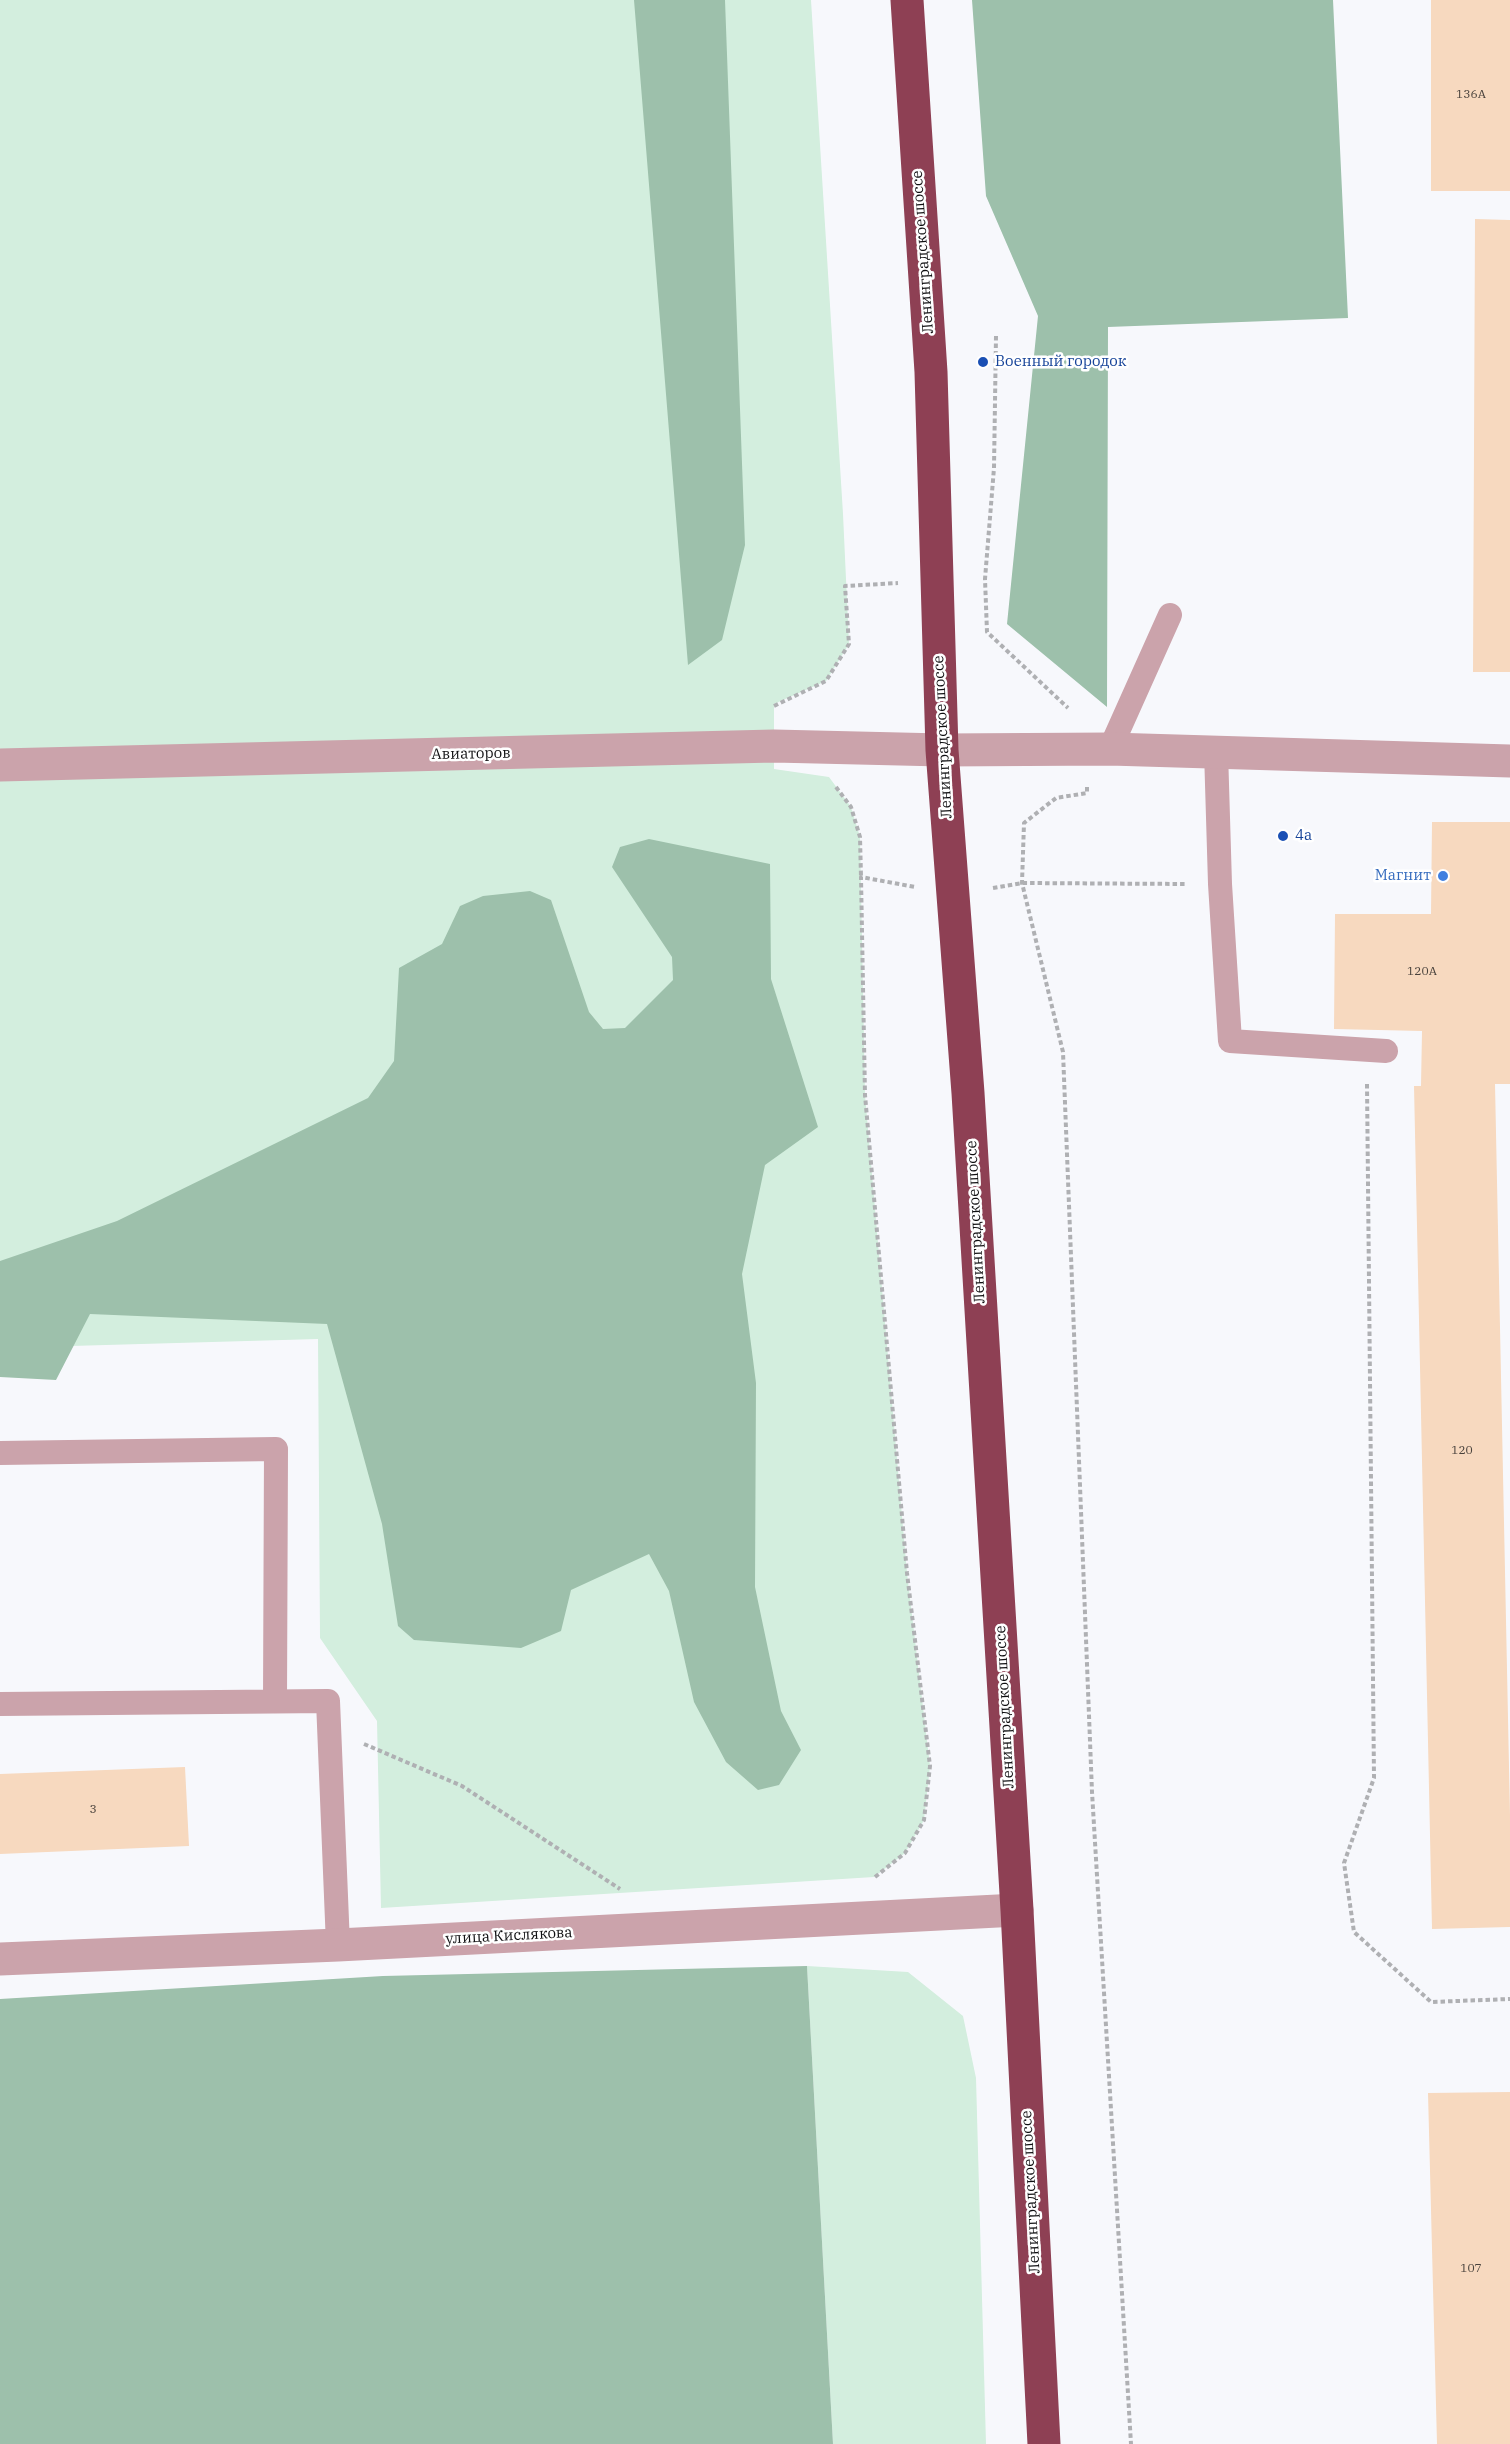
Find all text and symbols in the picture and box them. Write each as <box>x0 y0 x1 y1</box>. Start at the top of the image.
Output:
house number: 136А <box>1456 88 1486 102</box>
street label: Ленинградское шоссе <box>908 170 938 334</box>
place label: Военный городок <box>995 353 1126 371</box>
marker: Военный городок <box>976 355 990 369</box>
street label: Ленинградское шоссе <box>930 655 956 819</box>
street label: Авиаторов <box>431 744 511 764</box>
place label: 4а <box>1295 827 1312 845</box>
marker: 4а <box>1276 829 1290 843</box>
place label: Магнит <box>1375 867 1431 885</box>
marker: Магнит <box>1436 869 1450 883</box>
house number: 120А <box>1407 965 1437 979</box>
street label: Ленинградское шоссе <box>963 1140 989 1304</box>
house number: 120 <box>1451 1444 1473 1458</box>
street label: Ленинградское шоссе <box>992 1625 1018 1789</box>
house number: 3 <box>89 1803 97 1817</box>
street label: улица Кислякова <box>445 1924 573 1948</box>
street label: Ленинградское шоссе <box>1018 2110 1044 2274</box>
house number: 107 <box>1460 2262 1482 2276</box>

